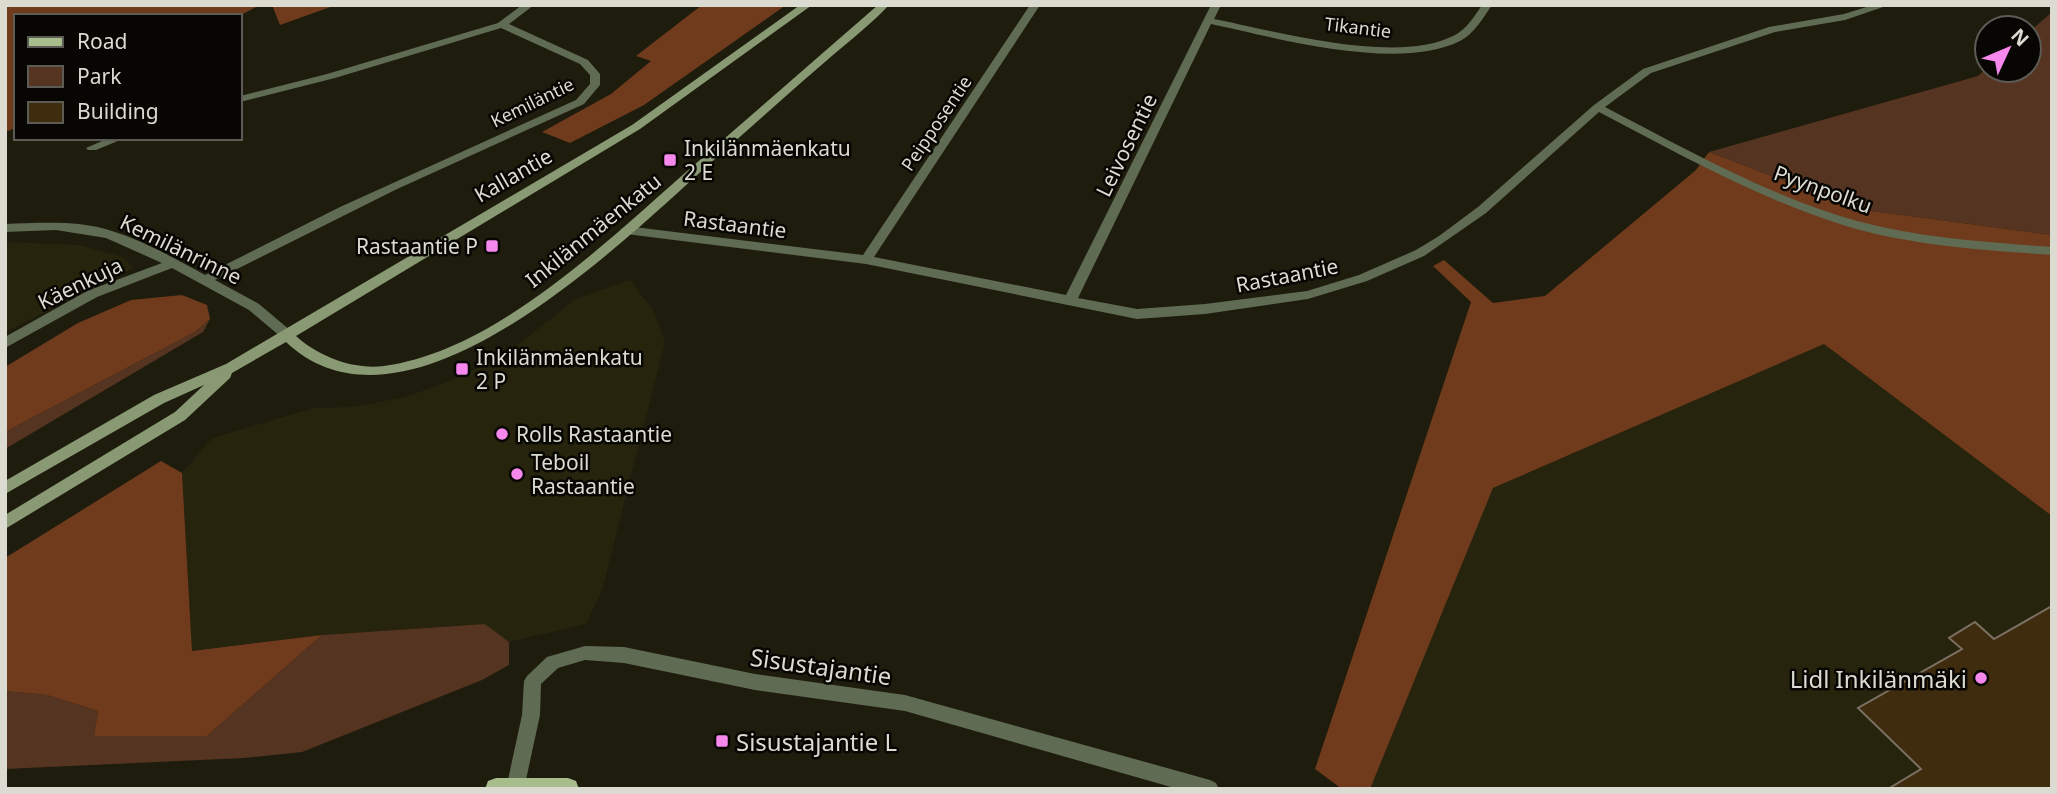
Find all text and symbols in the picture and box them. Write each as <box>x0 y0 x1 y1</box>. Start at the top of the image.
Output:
street label: Tikantie <box>1323 11 1393 43</box>
legend <box>14 14 242 140</box>
north arrow <box>1973 14 2043 84</box>
text: N <box>2006 23 2035 52</box>
text: Road <box>77 27 127 55</box>
text: Park <box>77 62 122 90</box>
street label: Peipposentie <box>895 71 977 175</box>
street label: Kemiläntie <box>486 72 578 132</box>
street label: Leivosentie <box>1089 89 1163 201</box>
text: Building <box>77 97 159 125</box>
place label: Inkilänmäenkatu 2 E <box>684 134 851 186</box>
street label: Kallantie <box>469 142 557 208</box>
marker: Inkilänmäenkatu 2 E <box>662 152 678 168</box>
street label: Pyynpolku <box>1770 158 1876 220</box>
street label: Inkilänmäenkatu <box>519 167 667 293</box>
street label: Rastaantie <box>682 204 788 244</box>
street label: Kemilänrinne <box>116 207 246 291</box>
place label: Rastaantie P <box>356 232 478 260</box>
marker: Rastaantie P <box>484 238 500 254</box>
street label: Käenkuja <box>33 250 127 316</box>
street label: Rastaantie <box>1233 251 1341 299</box>
place label: Inkilänmäenkatu 2 P <box>476 343 643 395</box>
marker: Inkilänmäenkatu 2 P <box>454 361 470 377</box>
place label: Rolls Rastaantie <box>516 420 672 448</box>
marker: Rolls Rastaantie <box>494 426 510 442</box>
place label: Teboil Rastaantie <box>531 448 635 500</box>
marker: Teboil Rastaantie <box>509 466 525 482</box>
street label: Sisustajantie <box>748 640 894 692</box>
place label: Lidl Inkilänmäki <box>1790 662 1967 695</box>
marker: Lidl Inkilänmäki <box>1973 670 1989 686</box>
place label: Sisustajantie L <box>736 725 897 758</box>
marker: Sisustajantie L <box>714 733 730 749</box>

